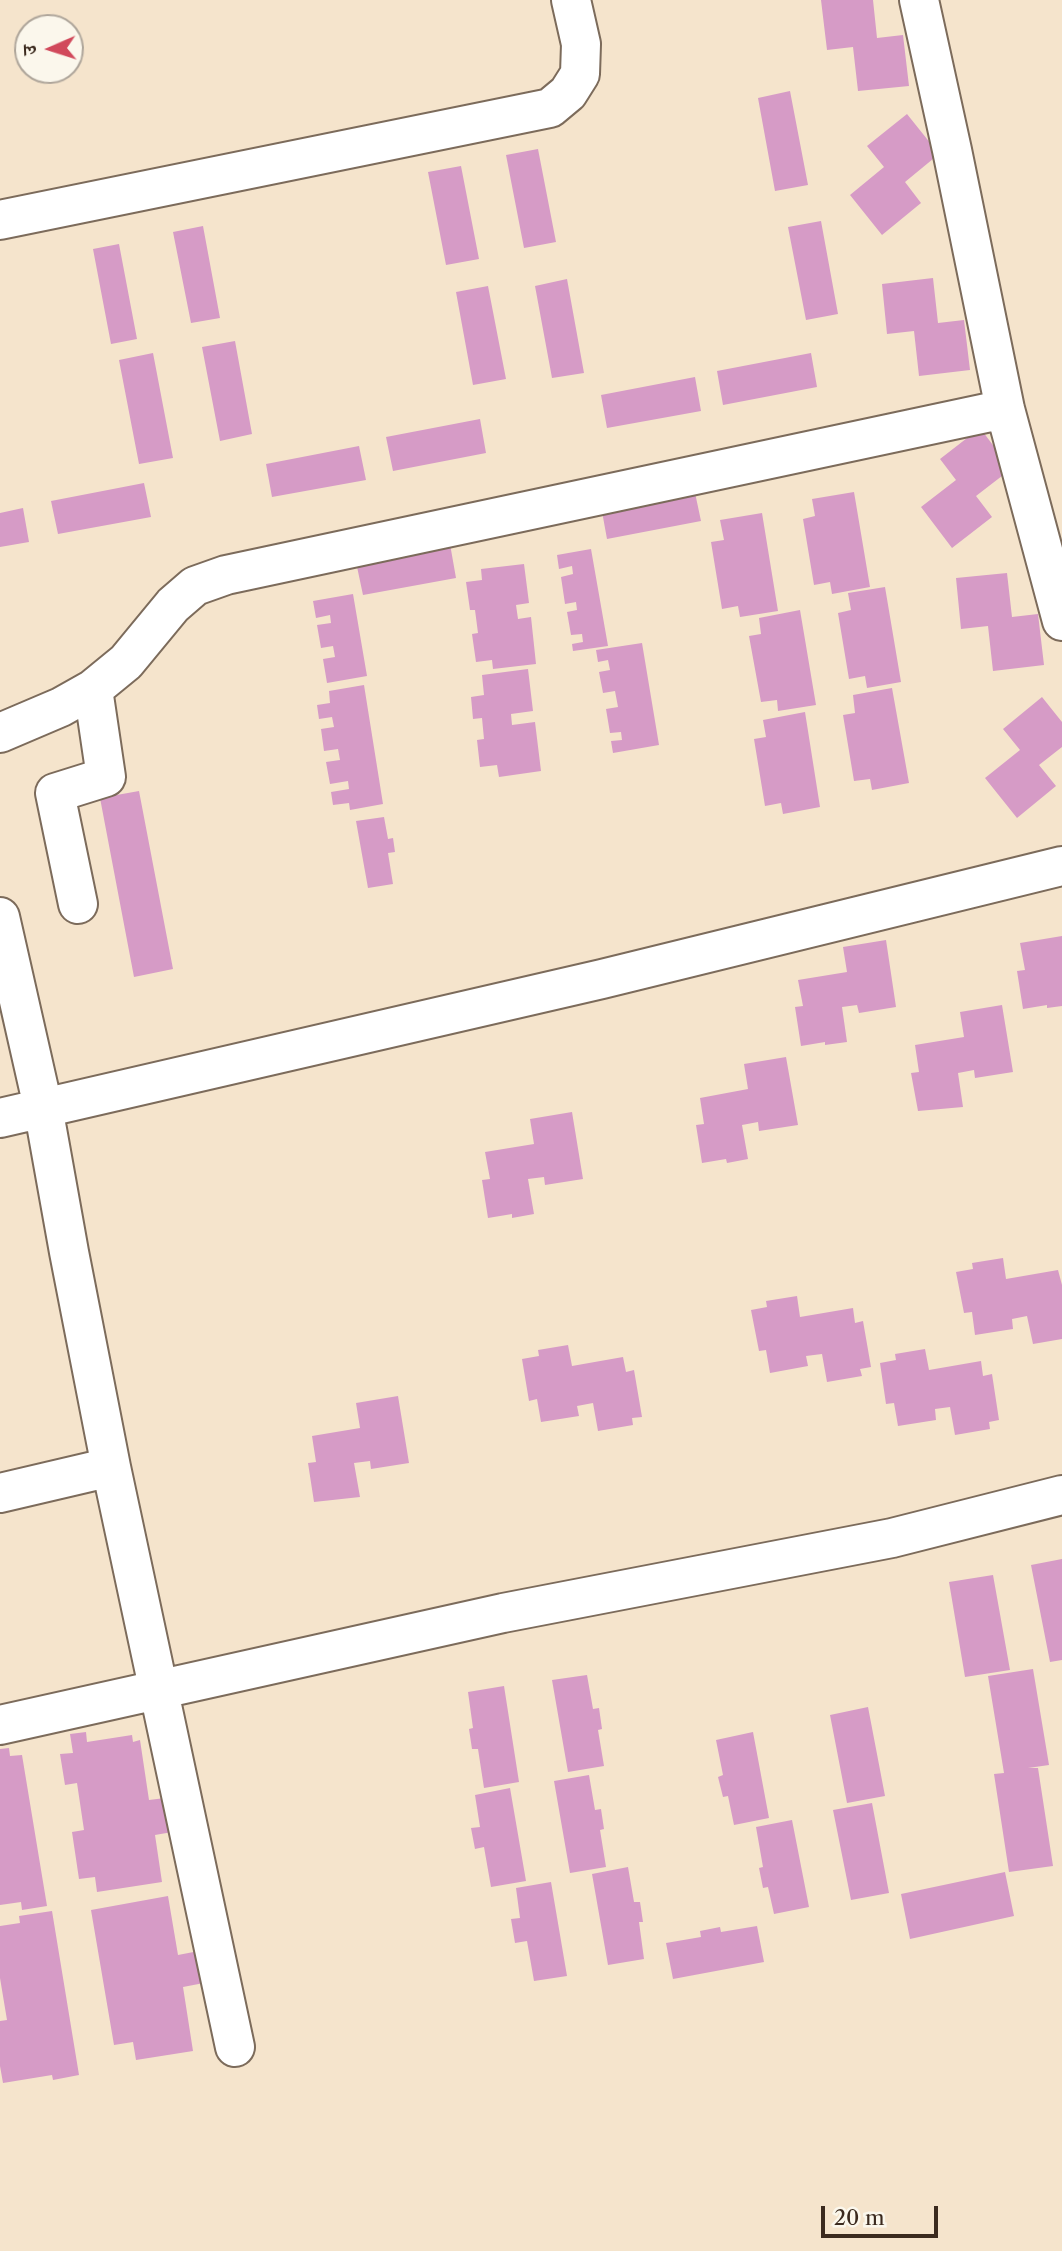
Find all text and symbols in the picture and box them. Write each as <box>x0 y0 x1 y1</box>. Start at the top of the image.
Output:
north arrow <box>14 14 84 84</box>
text: उ <box>18 45 41 55</box>
scale bar <box>824 2192 941 2236</box>
text: 20 m <box>834 2205 885 2230</box>

